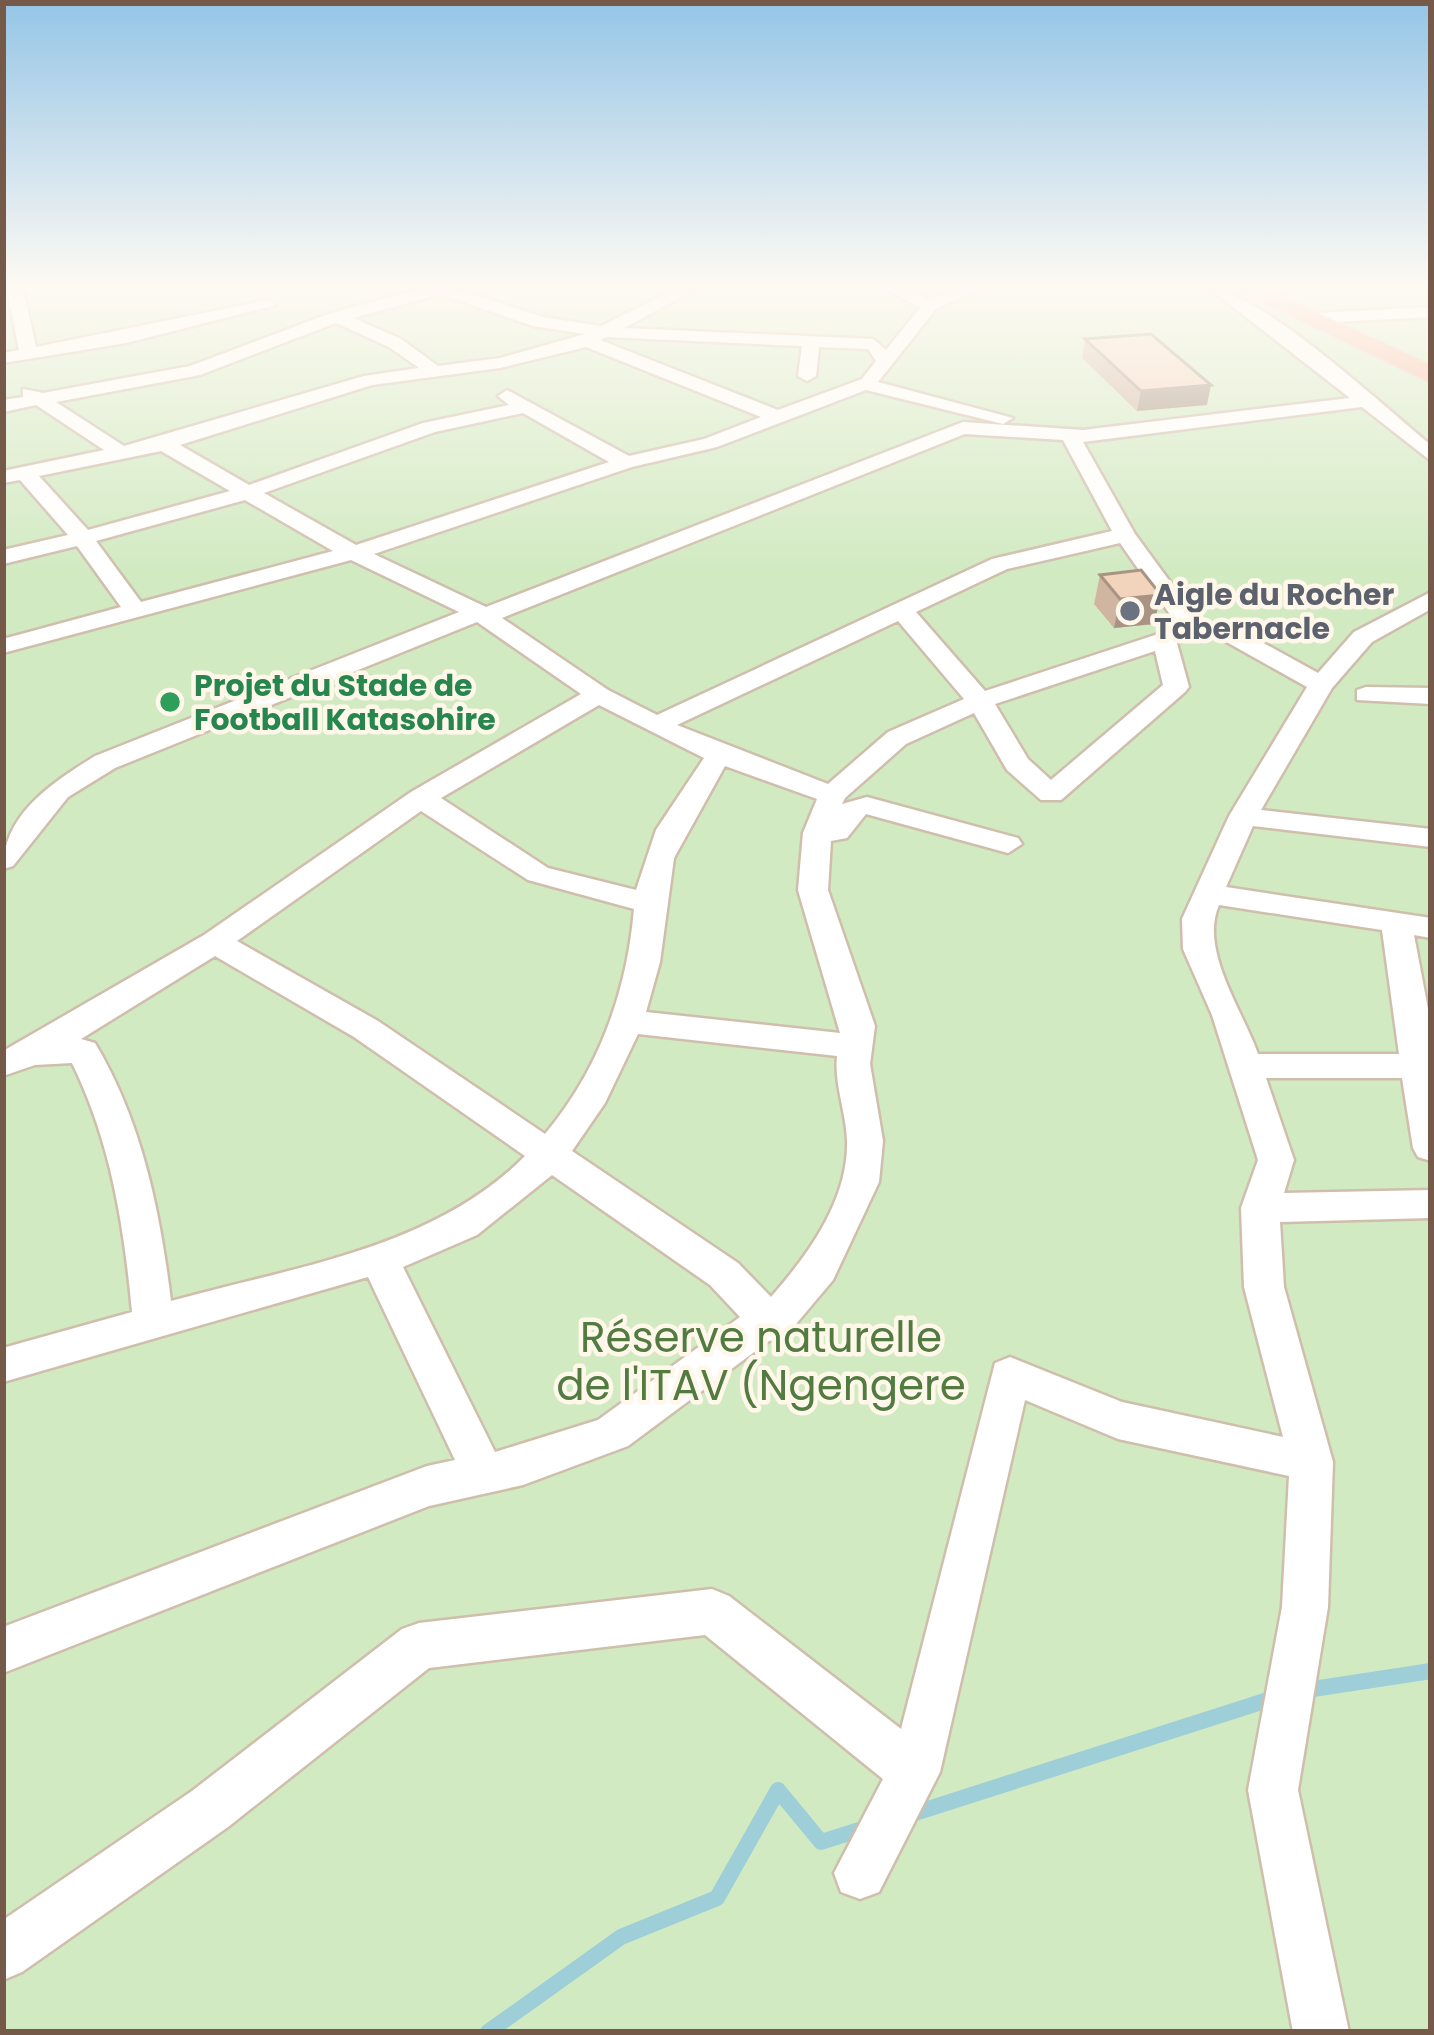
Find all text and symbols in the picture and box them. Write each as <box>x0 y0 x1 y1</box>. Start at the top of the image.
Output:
place label: Aigle du Rocher Tabernacle <box>1154 573 1394 650</box>
marker: Aigle du Rocher Tabernacle <box>1117 598 1143 624</box>
place label: Projet du Stade de Football Katasohire <box>194 664 496 741</box>
marker: Projet du Stade de Football Katasohire <box>157 689 183 715</box>
park label: Réserve naturelle de l'ITAV (Ngengere <box>556 1308 966 1415</box>

